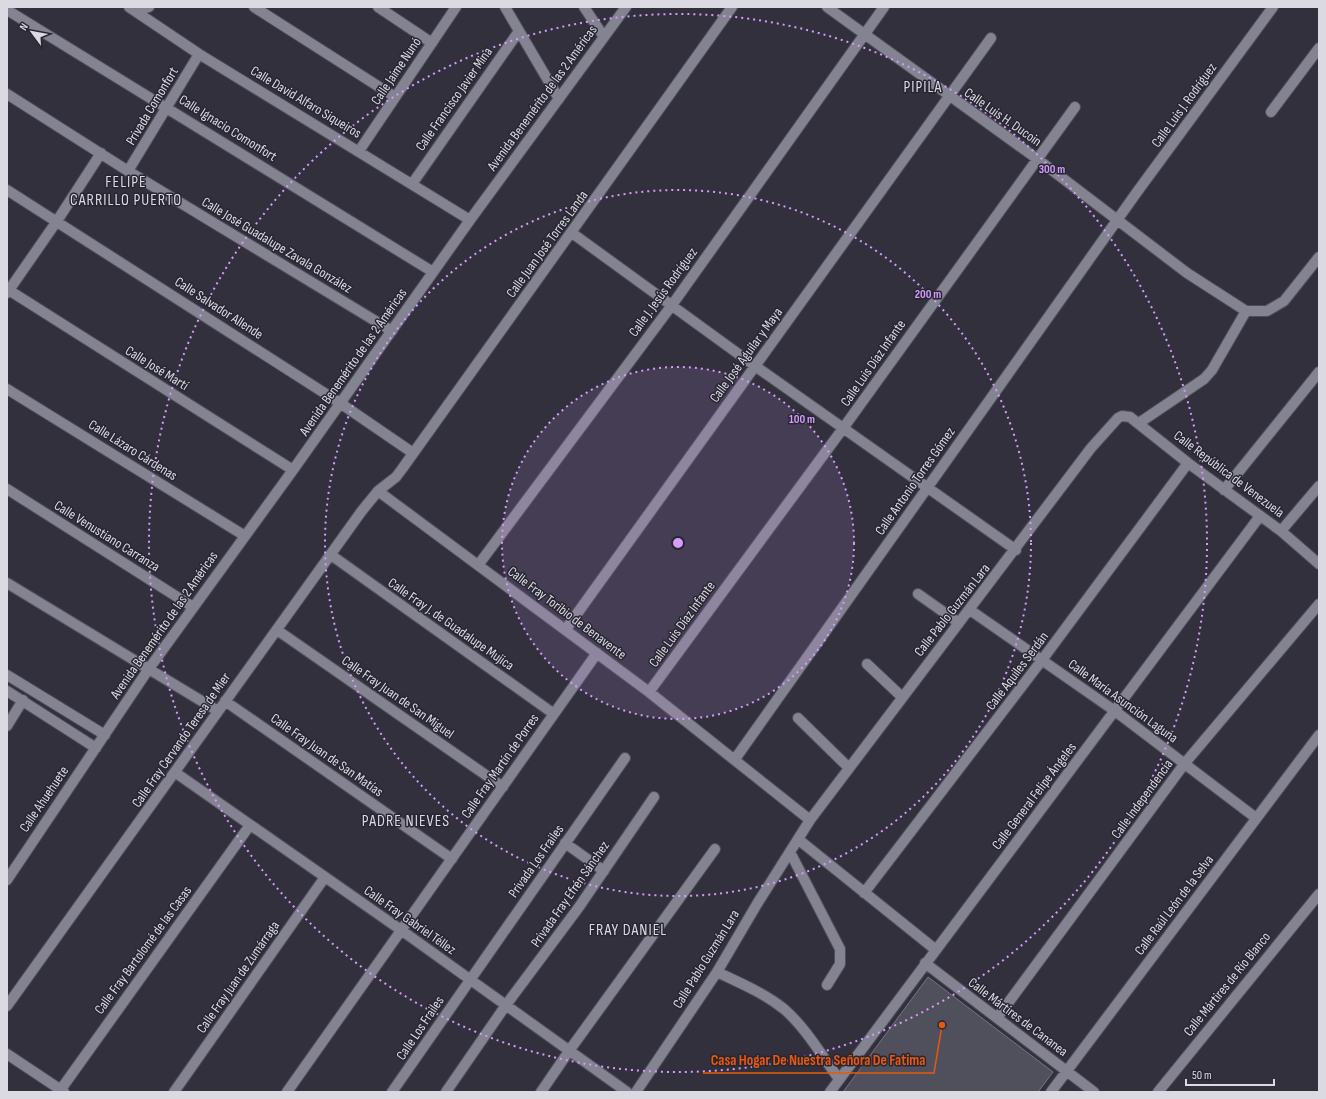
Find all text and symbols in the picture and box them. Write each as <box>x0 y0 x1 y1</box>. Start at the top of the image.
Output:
north arrow <box>12 12 52 52</box>
text: N <box>17 21 31 33</box>
street label: Avenida Benemérito de las 2 Américas <box>483 22 601 175</box>
street label: Calle Jaime Nunó <box>367 34 425 108</box>
street label: Calle Francisco Javier Mina <box>412 44 496 154</box>
street label: Calle Luis J. Rodríguez <box>1148 60 1220 150</box>
street label: Calle David Alfaro Siqueiros <box>248 62 364 142</box>
street label: Privada Comonfort <box>122 64 182 148</box>
district label: PIPILA <box>904 78 942 97</box>
street label: Calle Luis H. Ducoin <box>961 84 1045 150</box>
street label: Calle Ignacio Comonfort <box>176 91 280 165</box>
text: 300 m <box>1039 162 1065 177</box>
district label: FELIPE CARRILLO PUERTO <box>70 173 182 210</box>
street label: Calle Juan José Torres Landa <box>503 187 591 301</box>
street label: Calle José Guadalupe Zavala González <box>199 193 355 297</box>
street label: Calle J. Jesús Rodríguez <box>625 244 701 340</box>
street label: Calle Salvador Allende <box>172 273 266 343</box>
street label: Avenida Benemérito de las 2 Américas <box>295 285 410 440</box>
text: 200 m <box>915 287 941 302</box>
street label: Calle José Aguilar y Maya <box>706 304 786 406</box>
street label: Calle Luis Díaz Infante <box>837 316 909 410</box>
street label: Calle José Martí <box>122 342 192 394</box>
text: 100 m <box>789 412 815 427</box>
street label: Calle Lázaro Cárdenas <box>85 416 181 484</box>
street label: Calle Antonio Torres Gómez <box>871 424 959 538</box>
street label: Calle República de Venezuela <box>1170 427 1288 521</box>
street label: Calle Venustiano Carranza <box>51 497 163 575</box>
centre of rings <box>671 536 685 550</box>
street label: Avenida Benemérito de las 2 Américas <box>106 548 221 703</box>
street label: Calle Pablo Guzmán Lara <box>911 560 993 660</box>
street label: Calle Fray Toribio de Benavente <box>504 563 630 663</box>
street label: Calle Fray J. de Guadalupe Mujica <box>385 574 517 674</box>
street label: Calle Luis Díaz Infante <box>645 578 719 670</box>
street label: Calle Aquiles Serdán <box>982 629 1052 713</box>
street label: Calle Fray Juan de San Miguel <box>339 652 457 742</box>
street label: Calle María Asunción Laguna <box>1065 655 1181 747</box>
street label: Calle Fray Cervando Teresa de Mier <box>128 669 234 811</box>
street label: Calle Fray Juan de San Matías <box>267 710 387 800</box>
street label: Calle Fray Martín de Porres <box>458 710 542 822</box>
street label: Calle General Felipe Ángeles <box>988 739 1080 853</box>
street label: Calle Independencia <box>1108 756 1176 842</box>
street label: Calle Ahuehuete <box>16 763 72 835</box>
district label: PADRE NIEVES <box>362 812 450 831</box>
street label: Privada Los Frailes <box>505 821 567 901</box>
street label: Privada Fray Efrén Sánchez <box>527 838 613 950</box>
street label: Calle Raúl León de la Selva <box>1131 852 1217 958</box>
street label: Calle Fray Gabriel Téllez <box>361 882 459 958</box>
street label: Calle Fray Bartolomé de las Casas <box>91 883 195 1017</box>
street label: Calle Pablo Guzmán Lara <box>669 907 743 1011</box>
street label: Calle Fray Juan de Zumárraga <box>193 918 283 1036</box>
district label: FRAY DANIEL <box>589 921 667 940</box>
street label: Calle Mártires de Río Blanco <box>1180 928 1274 1039</box>
street label: Calle Mártires de Cananea <box>965 974 1071 1060</box>
street label: Calle Los Frailes <box>392 993 448 1063</box>
callout: Casa Hogar De Nuestra Señora De Fatima <box>703 1046 934 1073</box>
text: Casa Hogar De Nuestra Señora De Fatima <box>711 1051 925 1070</box>
scale bar <box>1186 1061 1274 1087</box>
text: 50 m <box>1192 1068 1212 1083</box>

